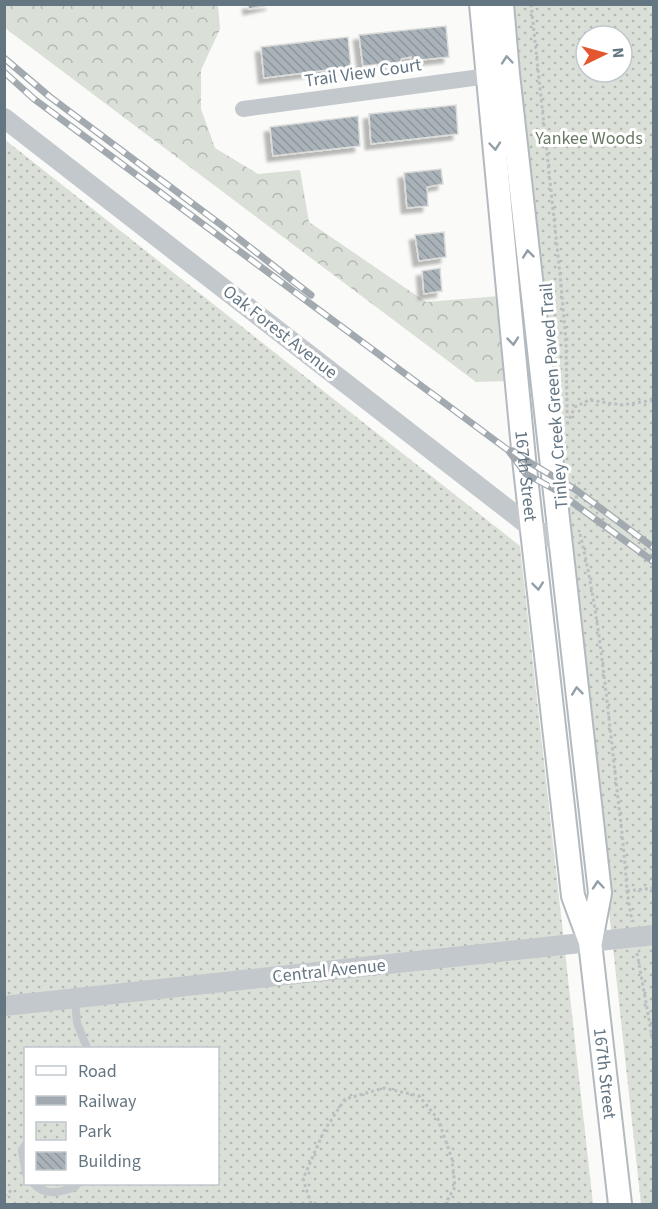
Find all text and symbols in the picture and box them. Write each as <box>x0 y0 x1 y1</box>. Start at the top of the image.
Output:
north arrow <box>574 24 634 84</box>
text: N <box>607 47 629 59</box>
street label: Trail View Court <box>303 52 423 94</box>
one-way arrow <box>501 56 514 65</box>
park label: Yankee Woods <box>534 126 643 151</box>
one-way arrow <box>488 142 501 151</box>
one-way arrow <box>522 250 535 259</box>
street label: Oak Forest Avenue <box>217 279 343 385</box>
street label: Tinley Creek Green Paved Trail <box>534 282 574 510</box>
one-way arrow <box>506 336 519 345</box>
street label: 167th Street <box>509 429 543 523</box>
one-way arrow <box>531 581 544 591</box>
one-way arrow <box>571 686 584 696</box>
one-way arrow <box>592 880 605 889</box>
street label: Central Avenue <box>271 953 387 989</box>
street label: 167th Street <box>587 1026 623 1120</box>
legend <box>24 1047 219 1185</box>
text: Road <box>78 1059 117 1084</box>
text: Railway <box>78 1089 137 1114</box>
text: Park <box>78 1119 112 1144</box>
text: Building <box>78 1149 141 1174</box>

